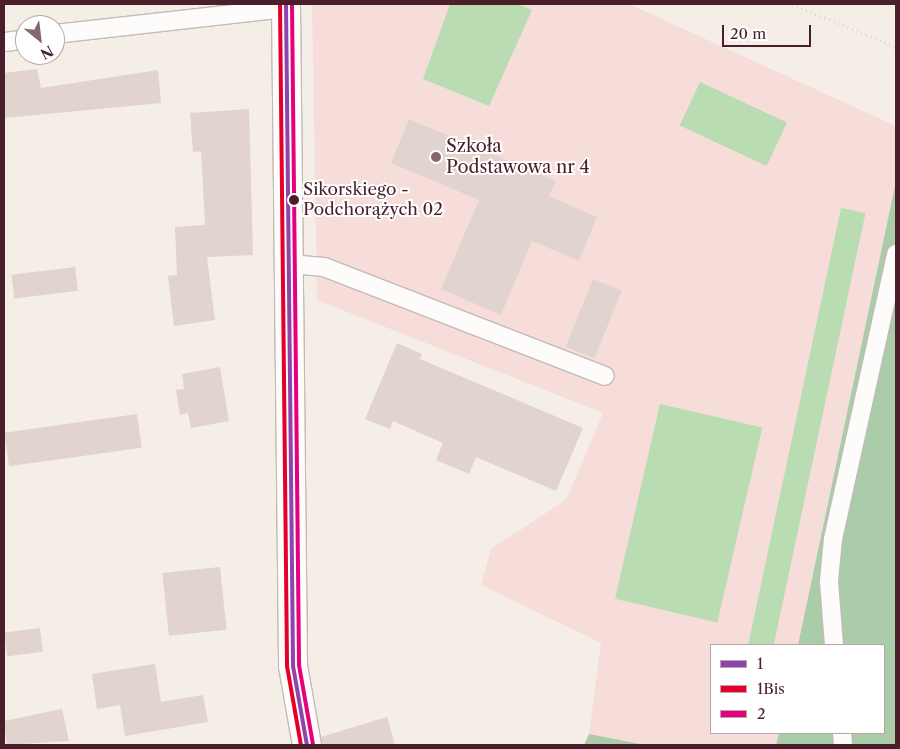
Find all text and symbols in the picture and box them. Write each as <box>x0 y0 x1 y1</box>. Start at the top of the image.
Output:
north arrow <box>15 15 65 65</box>
scale bar <box>725 15 814 47</box>
text: 20 m <box>730 24 766 43</box>
text: N <box>37 41 56 63</box>
place label: Szkoła Podstawowa nr 4 <box>446 136 590 178</box>
marker: Szkoła Podstawowa nr 4 <box>430 151 442 163</box>
place label: Sikorskiego - Podchorążych 02 <box>303 180 443 220</box>
marker: Sikorskiego - Podchorążych 02 <box>289 195 299 205</box>
legend <box>710 644 885 734</box>
text: 1 <box>757 654 763 673</box>
text: 1Bis <box>757 679 785 698</box>
text: 2 <box>757 704 766 723</box>

